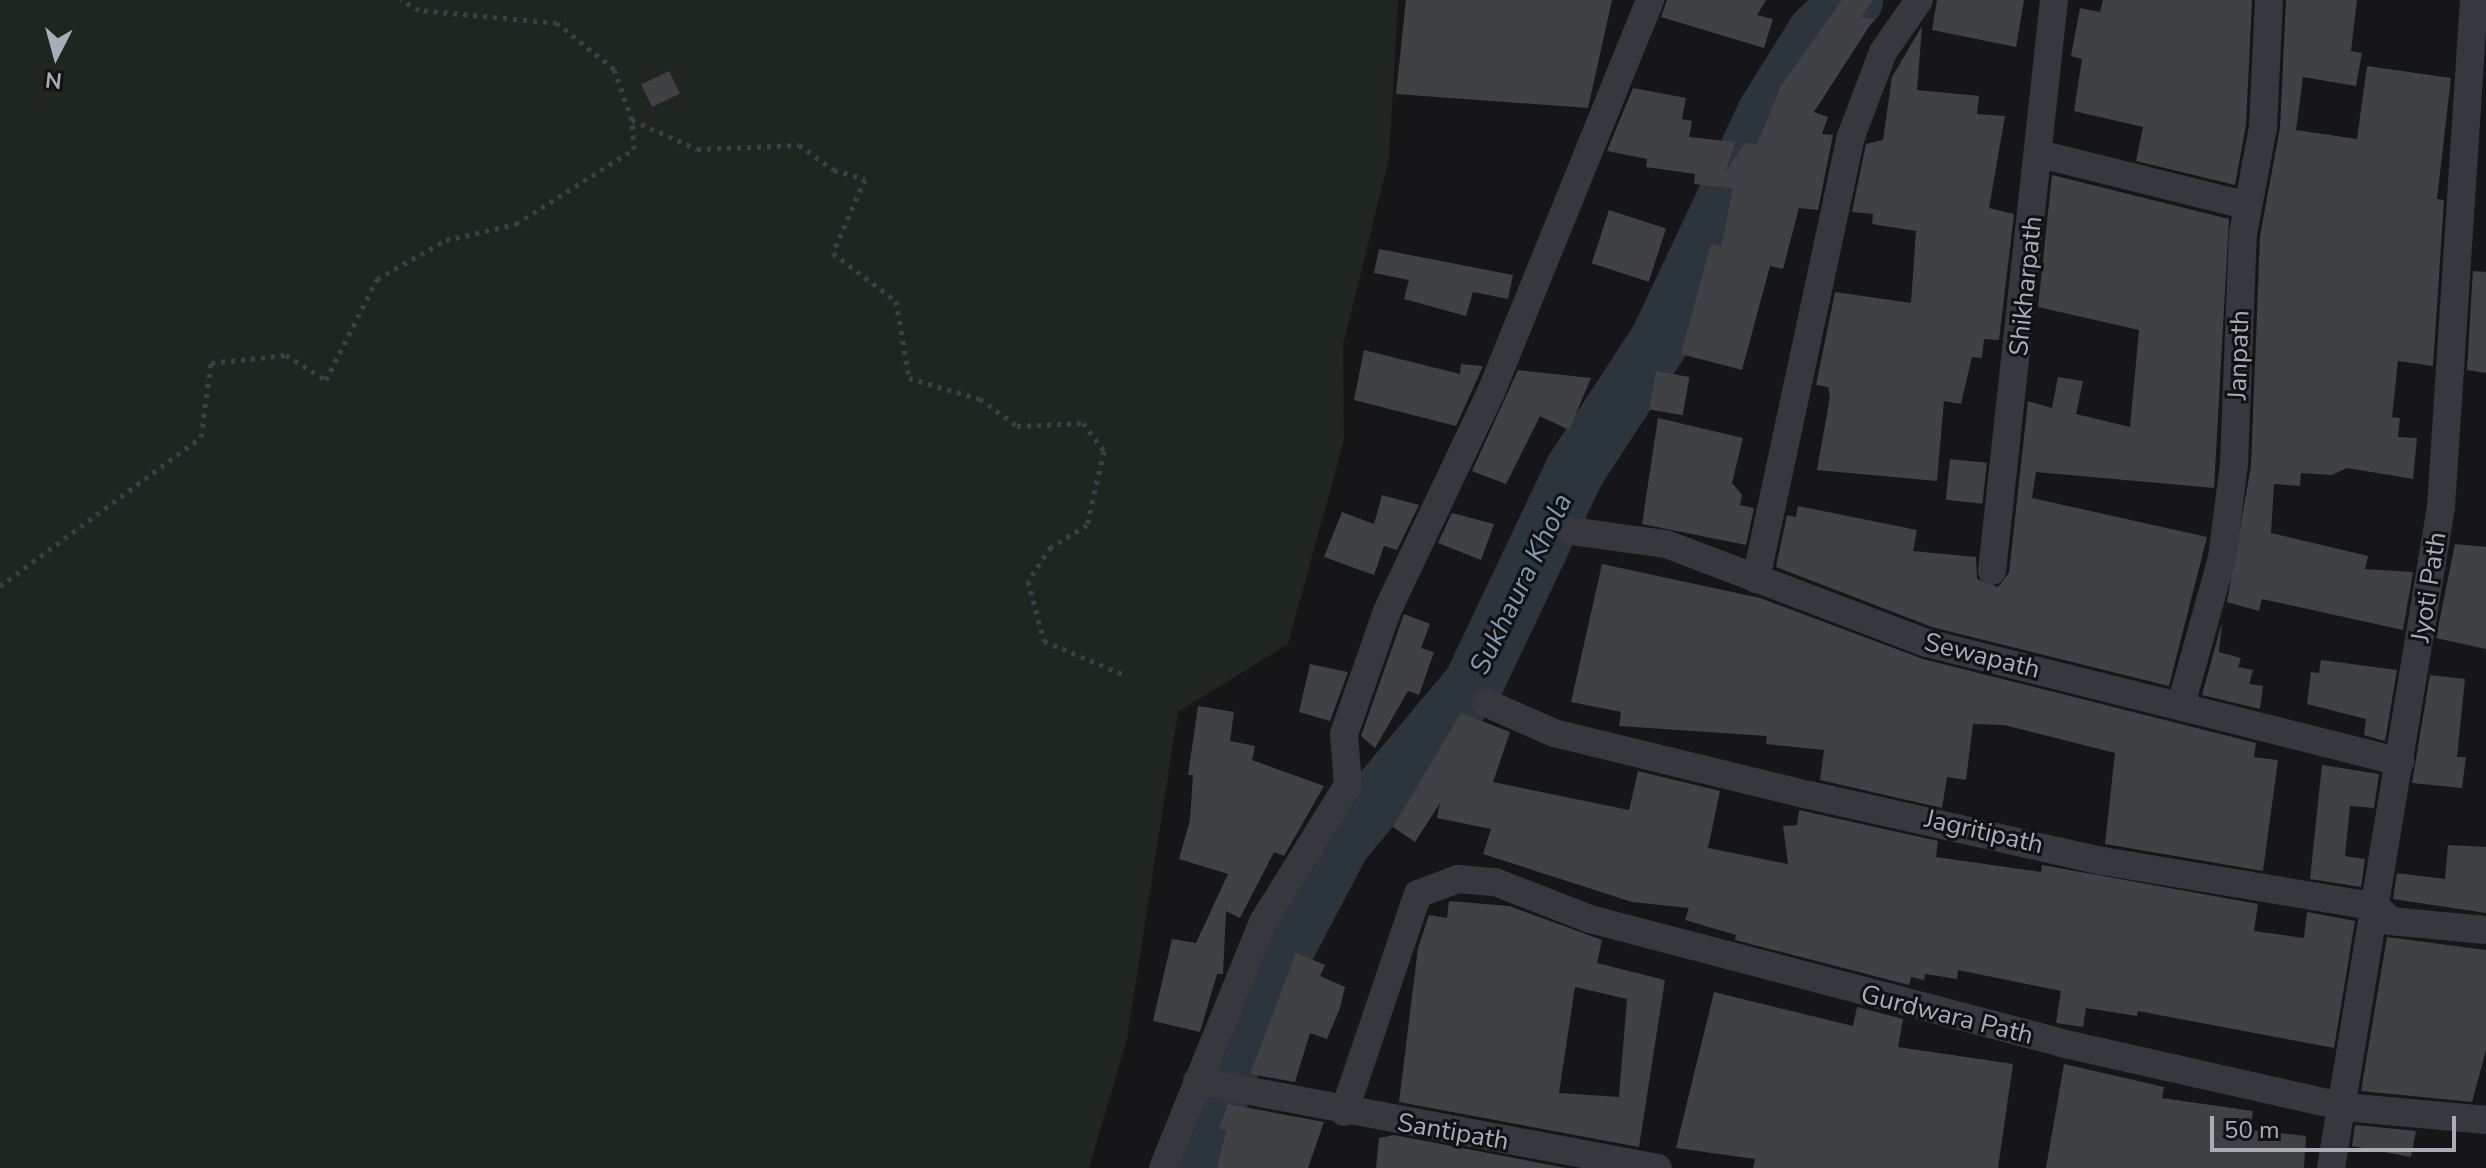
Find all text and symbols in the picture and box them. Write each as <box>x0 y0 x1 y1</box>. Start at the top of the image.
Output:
north arrow <box>16 16 96 96</box>
text: N <box>44 64 63 96</box>
street label: Shikharpath <box>2003 215 2049 357</box>
street label: Janpath <box>2222 310 2256 400</box>
water label: Sukhaura Khola <box>1463 488 1579 680</box>
street label: Jyoti Path <box>2405 530 2453 644</box>
street label: Sewapath <box>1921 627 2043 685</box>
street label: Jagritipath <box>1922 803 2046 861</box>
street label: Gurdwara Path <box>1858 979 2036 1051</box>
scale bar <box>2214 1100 2460 1150</box>
street label: Santipath <box>1395 1107 1511 1157</box>
text: 50 m <box>2224 1114 2280 1146</box>

